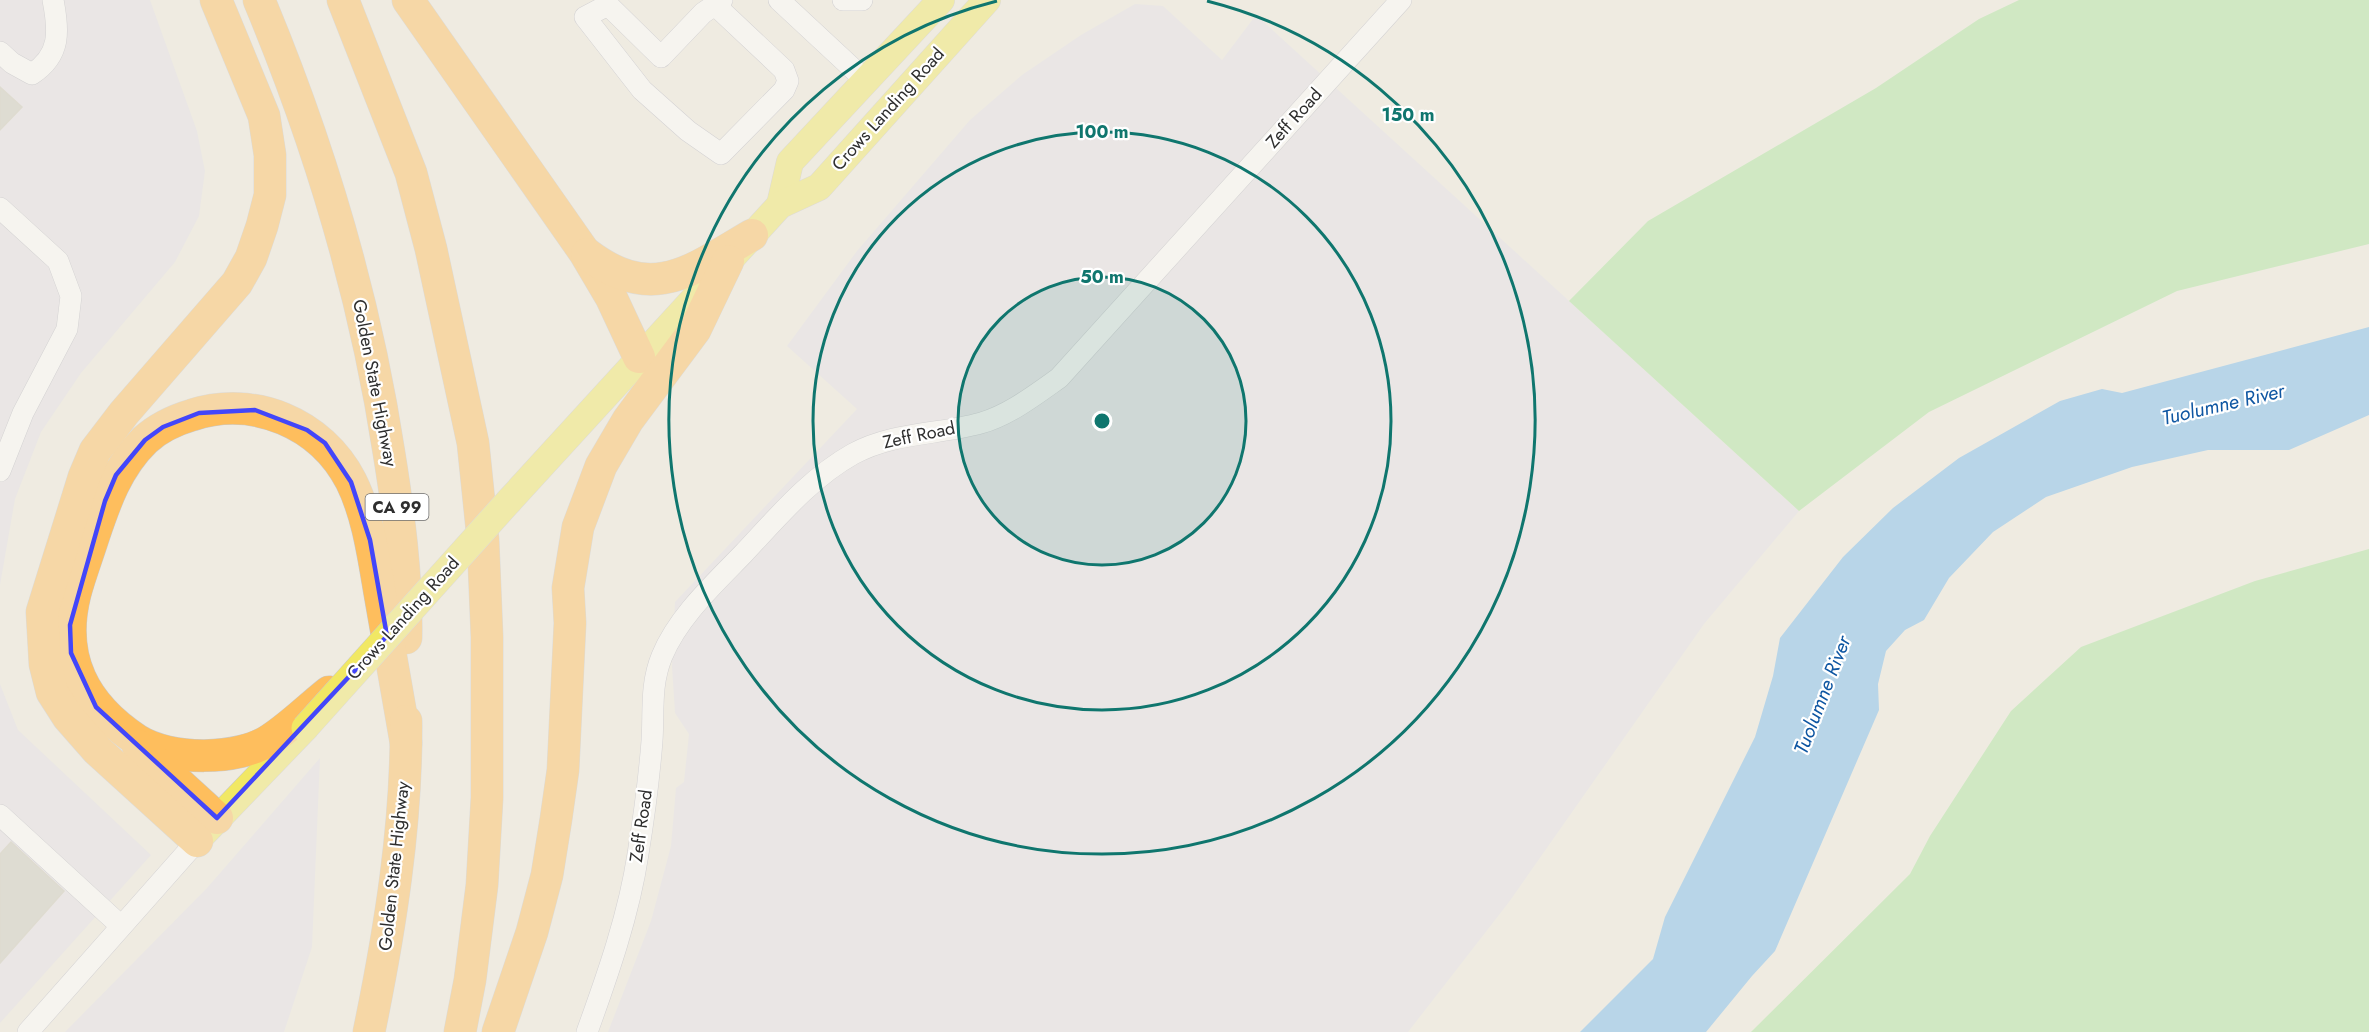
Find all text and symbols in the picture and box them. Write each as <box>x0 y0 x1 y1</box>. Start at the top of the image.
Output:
street label: Crows Landing Road <box>826 42 950 176</box>
street label: Zeff Road <box>1260 82 1328 154</box>
text: 150 m <box>1382 102 1434 128</box>
text: 100 m <box>1075 119 1129 145</box>
text: 50 m <box>1080 264 1124 290</box>
street label: Golden State Highway <box>346 297 404 469</box>
water label: Tuolumne River <box>2159 376 2289 433</box>
centre of rings <box>1092 411 1112 431</box>
street label: Zeff Road <box>881 415 957 455</box>
road number: CA 99 <box>366 494 428 520</box>
street label: Crows Landing Road <box>341 551 465 685</box>
water label: Tuolumne River <box>1787 630 1859 759</box>
street label: Golden State Highway <box>372 780 416 952</box>
street label: Zeff Road <box>623 788 659 864</box>

